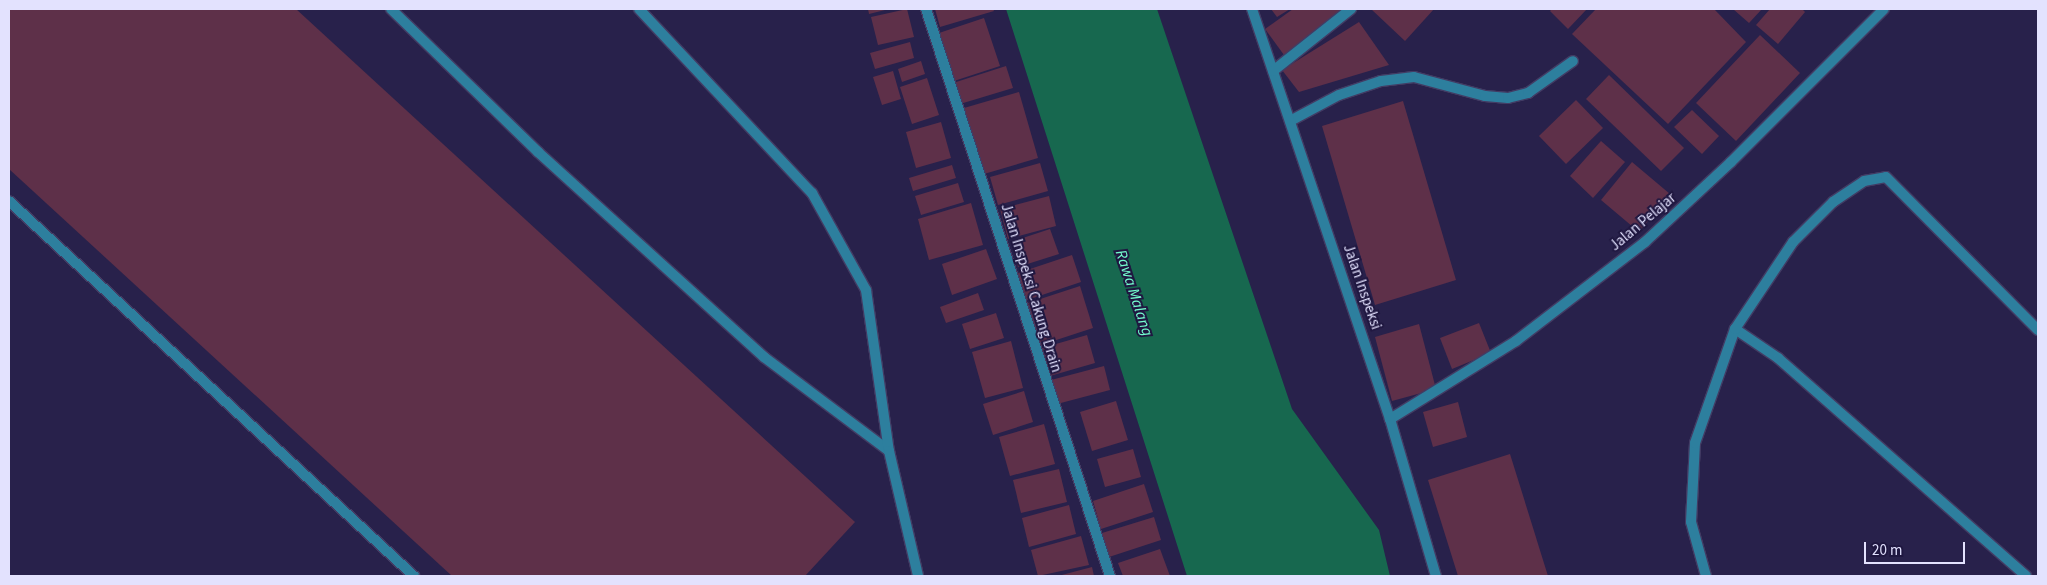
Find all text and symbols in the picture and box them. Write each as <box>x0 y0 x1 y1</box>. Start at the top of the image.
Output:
street label: Jalan Pelajar <box>1606 189 1680 255</box>
street label: Jalan Inspeksi Cakung Drain <box>997 201 1065 375</box>
street label: Jalan Inspeksi <box>1339 242 1385 332</box>
water label: Rawa Malang <box>1111 247 1157 339</box>
scale bar <box>1867 532 1968 564</box>
text: 20 m <box>1872 540 1902 561</box>

